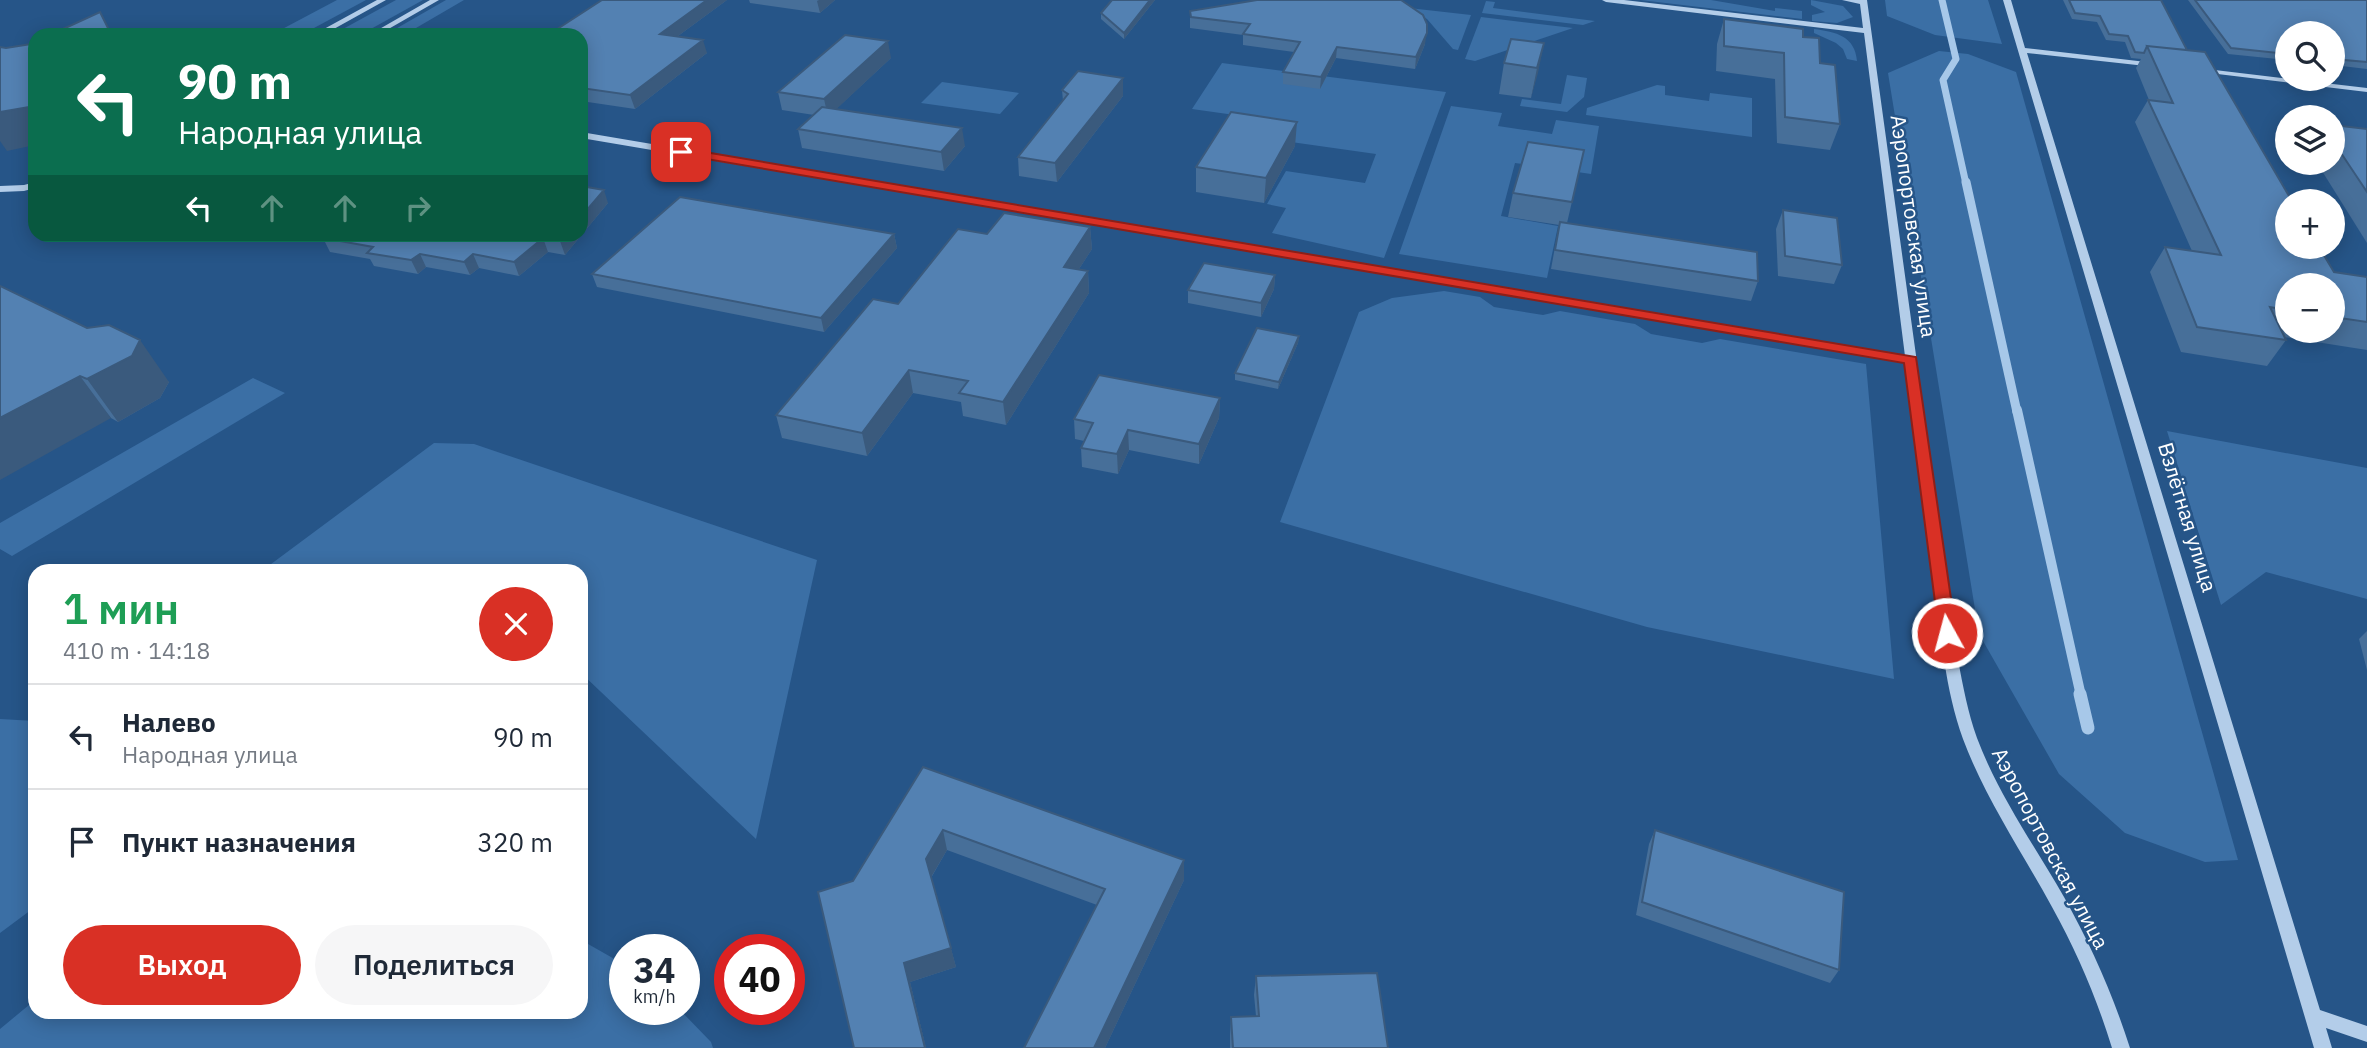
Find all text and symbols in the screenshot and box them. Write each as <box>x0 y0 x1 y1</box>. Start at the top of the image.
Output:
map controls <box>2275 21 2345 343</box>
button: search <box>2275 21 2345 91</box>
text: 90 m <box>178 49 292 112</box>
icon: left <box>63 56 154 147</box>
button: layers <box>2275 105 2345 175</box>
text: Народная улица <box>178 111 422 153</box>
street label: Аэропортовская улица <box>1885 113 1943 339</box>
pin <box>651 122 711 182</box>
icon: arrive <box>662 133 700 171</box>
icon: left <box>180 189 218 227</box>
icon: ahead <box>253 189 291 227</box>
icon: ahead <box>326 189 364 227</box>
icon: right <box>399 189 437 227</box>
button: + <box>2275 189 2345 259</box>
button: − <box>2275 273 2345 343</box>
street label: Взлётная улица <box>2152 439 2224 595</box>
text: 1 мин <box>63 581 179 636</box>
button: close <box>479 587 553 661</box>
position arrow <box>1910 596 1984 670</box>
text: 410 m · 14:18 <box>63 635 210 665</box>
text: Налево <box>122 705 216 739</box>
icon: left <box>63 718 101 756</box>
text: 90 m <box>493 720 553 754</box>
text: Народная улица <box>122 739 298 769</box>
street label: Аэропортовская улица <box>1986 742 2116 954</box>
icon: arrive <box>63 823 101 861</box>
text: Пункт назначения <box>122 825 356 859</box>
text: 320 m <box>477 825 553 859</box>
button: Выход <box>63 925 301 1005</box>
button: Поделиться <box>315 925 553 1005</box>
speed limit sign: 40 <box>714 934 805 1025</box>
text: 34 <box>633 947 676 993</box>
text: km/h <box>633 985 676 1008</box>

